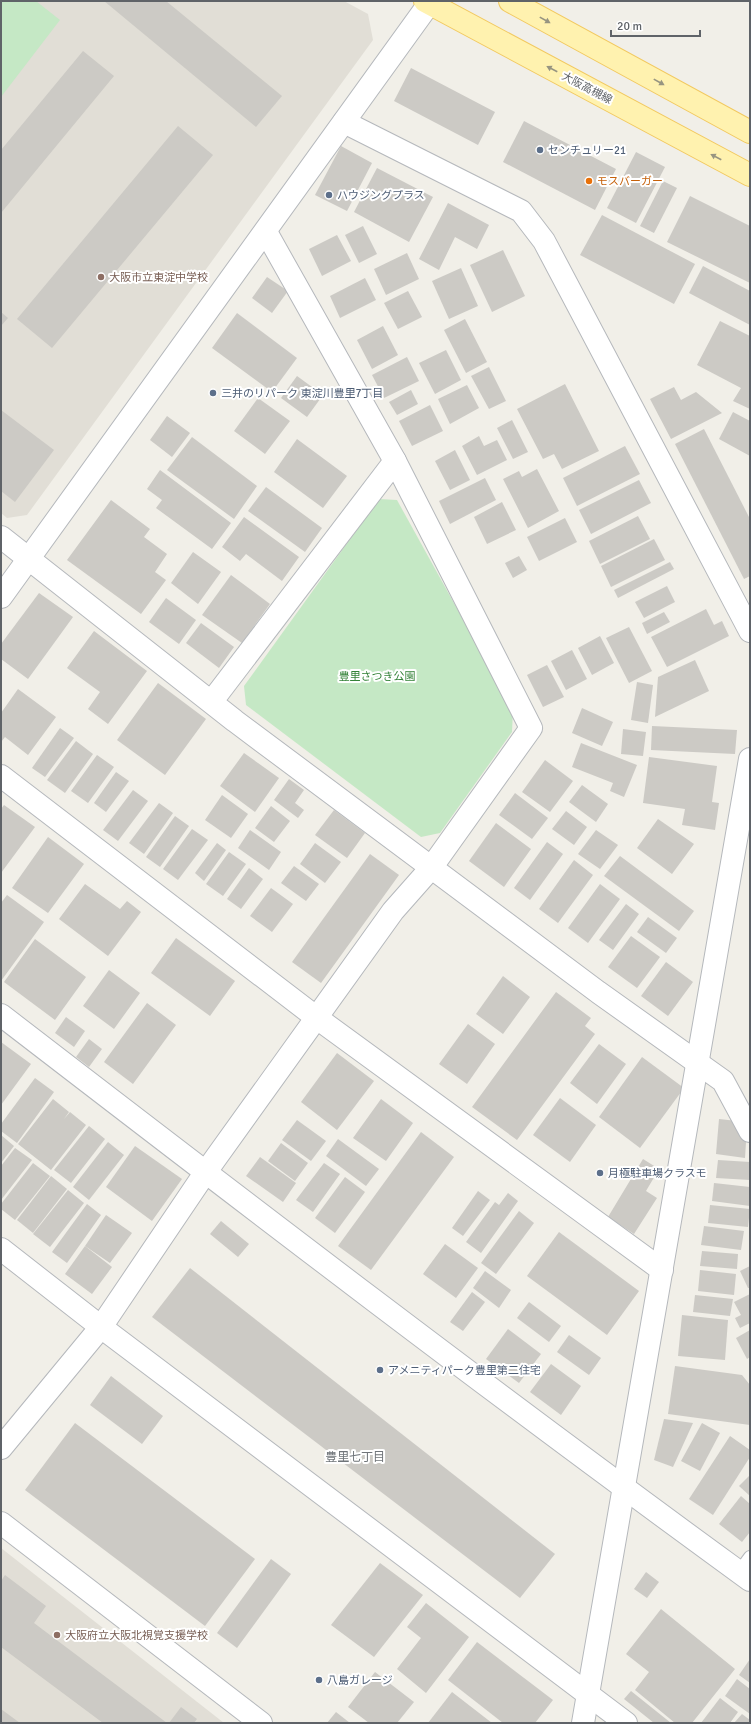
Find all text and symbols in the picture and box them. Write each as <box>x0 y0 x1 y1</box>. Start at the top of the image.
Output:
scale bar <box>611 12 700 38</box>
one-way arrow <box>539 16 551 23</box>
text: 20 m <box>617 19 642 34</box>
one-way arrow <box>546 66 558 72</box>
street label: 大阪高槻線 <box>560 69 614 107</box>
one-way arrow <box>653 79 665 85</box>
place label: センチュリー21 <box>548 144 626 157</box>
marker: センチュリー21 <box>535 145 545 155</box>
one-way arrow <box>710 154 721 160</box>
place label: モスバーガー <box>597 175 663 188</box>
marker: モスバーガー <box>584 176 594 186</box>
place label: ハウジングプラス <box>337 189 425 202</box>
marker: ハウジングプラス <box>324 190 334 200</box>
place label: 大阪市立東淀中学校 <box>109 271 208 284</box>
marker: 大阪市立東淀中学校 <box>96 272 106 282</box>
place label: 三井のリパーク 東淀川豊里7丁目 <box>221 387 383 400</box>
marker: 三井のリパーク 東淀川豊里7丁目 <box>208 388 218 398</box>
park label: 豊里さつき公園 <box>339 670 416 683</box>
place label: 月極駐車場クラスモ <box>608 1167 707 1180</box>
marker: 月極駐車場クラスモ <box>595 1168 605 1178</box>
place label: アメニティパーク豊里第二住宅 <box>388 1364 541 1377</box>
marker: アメニティパーク豊里第二住宅 <box>375 1365 385 1375</box>
district label: 豊里七丁目 <box>325 1450 385 1465</box>
place label: 大阪府立大阪北視覚支援学校 <box>65 1629 208 1642</box>
marker: 大阪府立大阪北視覚支援学校 <box>52 1630 62 1640</box>
place label: 八島ガレージ <box>327 1674 393 1687</box>
marker: 八島ガレージ <box>314 1675 324 1685</box>

